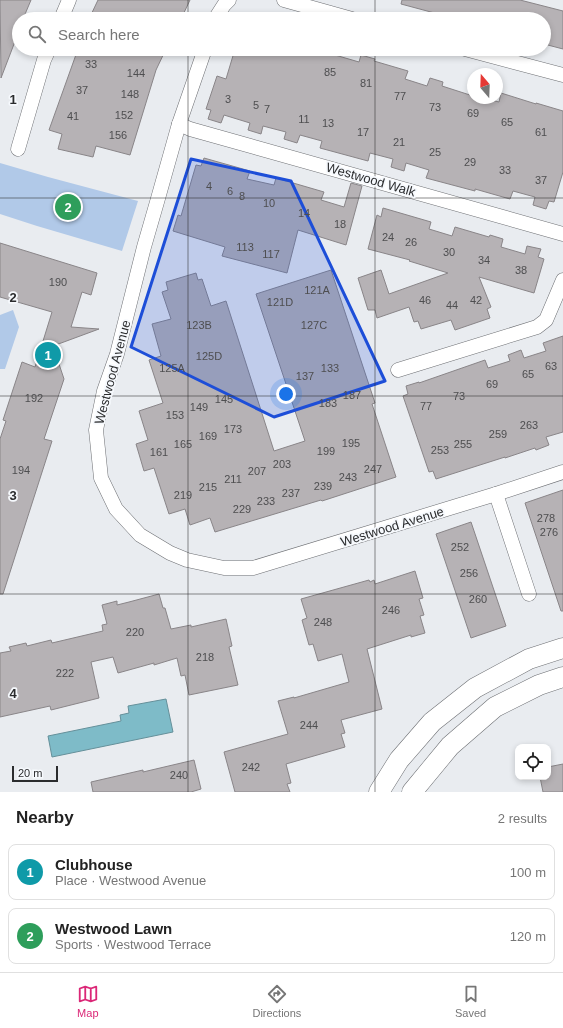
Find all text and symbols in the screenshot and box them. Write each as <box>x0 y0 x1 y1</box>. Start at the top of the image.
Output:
search box <box>12 12 551 56</box>
icon: search <box>26 23 48 45</box>
text: Search here <box>58 26 140 43</box>
house number: 33 <box>85 58 97 70</box>
house number: 85 <box>324 66 336 78</box>
house number: 144 <box>127 67 145 79</box>
north arrow <box>467 68 503 104</box>
house number: 81 <box>360 77 372 89</box>
house number: 37 <box>76 84 88 96</box>
house number: 148 <box>121 88 139 100</box>
house number: 77 <box>394 90 406 102</box>
text: 1 <box>9 92 17 107</box>
house number: 3 <box>225 93 231 105</box>
house number: 5 <box>253 99 259 111</box>
house number: 73 <box>429 101 441 113</box>
house number: 7 <box>264 103 270 115</box>
house number: 69 <box>467 107 479 119</box>
house number: 152 <box>115 109 133 121</box>
house number: 41 <box>67 110 79 122</box>
house number: 11 <box>298 113 310 125</box>
house number: 65 <box>501 116 513 128</box>
house number: 13 <box>322 117 334 129</box>
house number: 17 <box>357 126 369 138</box>
house number: 61 <box>535 126 547 138</box>
house number: 156 <box>109 129 127 141</box>
house number: 21 <box>393 136 405 148</box>
house number: 25 <box>429 146 441 158</box>
house number: 29 <box>464 156 476 168</box>
street label: Westwood Walk <box>324 160 418 200</box>
house number: 33 <box>499 164 511 176</box>
house number: 37 <box>535 174 547 186</box>
house number: 4 <box>206 180 212 192</box>
house number: 6 <box>227 185 233 197</box>
house number: 8 <box>239 190 245 202</box>
pin: 2 <box>55 192 81 222</box>
house number: 10 <box>263 197 275 209</box>
house number: 14 <box>298 207 310 219</box>
house number: 18 <box>334 218 346 230</box>
house number: 24 <box>382 231 394 243</box>
house number: 26 <box>405 236 417 248</box>
house number: 113 <box>236 241 254 253</box>
house number: 30 <box>443 246 455 258</box>
house number: 117 <box>262 248 280 260</box>
house number: 34 <box>478 254 490 266</box>
house number: 38 <box>515 264 527 276</box>
house number: 190 <box>49 276 67 288</box>
house number: 121A <box>304 284 331 296</box>
text: 2 <box>9 290 17 305</box>
house number: 46 <box>419 294 431 306</box>
house number: 42 <box>470 294 482 306</box>
house number: 121D <box>267 296 293 308</box>
house number: 44 <box>446 299 458 311</box>
street label: Westwood Avenue <box>91 318 134 426</box>
house number: 123B <box>186 319 212 331</box>
house number: 127C <box>301 319 327 331</box>
pin: 1 <box>35 340 61 370</box>
house number: 125D <box>196 350 222 362</box>
house number: 63 <box>545 360 557 372</box>
house number: 125A <box>159 362 186 374</box>
house number: 133 <box>321 362 339 374</box>
house number: 65 <box>522 368 534 380</box>
house number: 137 <box>296 370 314 382</box>
house number: 69 <box>486 378 498 390</box>
your location <box>276 384 296 404</box>
house number: 187 <box>343 389 361 401</box>
house number: 73 <box>453 390 465 402</box>
house number: 192 <box>25 392 43 404</box>
house number: 145 <box>215 393 233 405</box>
house number: 183 <box>319 397 337 409</box>
house number: 77 <box>420 400 432 412</box>
house number: 149 <box>190 401 208 413</box>
house number: 153 <box>166 409 184 421</box>
house number: 263 <box>520 419 538 431</box>
house number: 173 <box>224 423 242 435</box>
house number: 259 <box>489 428 507 440</box>
house number: 169 <box>199 430 217 442</box>
house number: 195 <box>342 437 360 449</box>
house number: 165 <box>174 438 192 450</box>
house number: 255 <box>454 438 472 450</box>
house number: 253 <box>431 444 449 456</box>
house number: 199 <box>317 445 335 457</box>
house number: 161 <box>150 446 168 458</box>
house number: 203 <box>273 458 291 470</box>
house number: 247 <box>364 463 382 475</box>
house number: 194 <box>12 464 30 476</box>
house number: 207 <box>248 465 266 477</box>
house number: 243 <box>339 471 357 483</box>
house number: 211 <box>224 473 242 485</box>
house number: 239 <box>314 480 332 492</box>
house number: 215 <box>199 481 217 493</box>
house number: 237 <box>282 487 300 499</box>
text: 3 <box>9 488 17 503</box>
house number: 219 <box>174 489 192 501</box>
house number: 233 <box>257 495 275 507</box>
house number: 229 <box>233 503 251 515</box>
street label: Westwood Avenue <box>339 504 446 549</box>
house number: 278 <box>537 512 555 524</box>
house number: 276 <box>540 526 558 538</box>
house number: 252 <box>451 541 469 553</box>
house number: 256 <box>460 567 478 579</box>
house number: 260 <box>469 593 487 605</box>
house number: 246 <box>382 604 400 616</box>
house number: 248 <box>314 616 332 628</box>
house number: 220 <box>126 626 144 638</box>
house number: 218 <box>196 651 214 663</box>
house number: 222 <box>56 667 74 679</box>
text: 4 <box>9 686 17 701</box>
house number: 244 <box>300 719 318 731</box>
map controls <box>515 744 551 780</box>
button: locate <box>515 744 551 780</box>
house number: 242 <box>242 761 260 773</box>
scale bar <box>12 764 58 783</box>
text: 20 m <box>18 767 42 779</box>
house number: 240 <box>170 769 188 781</box>
text: Nearby <box>16 808 74 827</box>
text: 2 results <box>498 811 547 826</box>
text: Clubhouse <box>55 856 133 873</box>
text: 1 <box>26 865 34 880</box>
text: 100 m <box>510 865 546 880</box>
text: Place · Westwood Avenue <box>55 873 206 888</box>
text: Westwood Lawn <box>55 920 172 937</box>
text: 2 <box>26 929 34 944</box>
text: 120 m <box>510 929 546 944</box>
text: Sports · Westwood Terrace <box>55 937 211 952</box>
tab: Map <box>77 983 99 1019</box>
tab: Directions <box>252 983 301 1019</box>
tab: Saved <box>455 983 486 1019</box>

